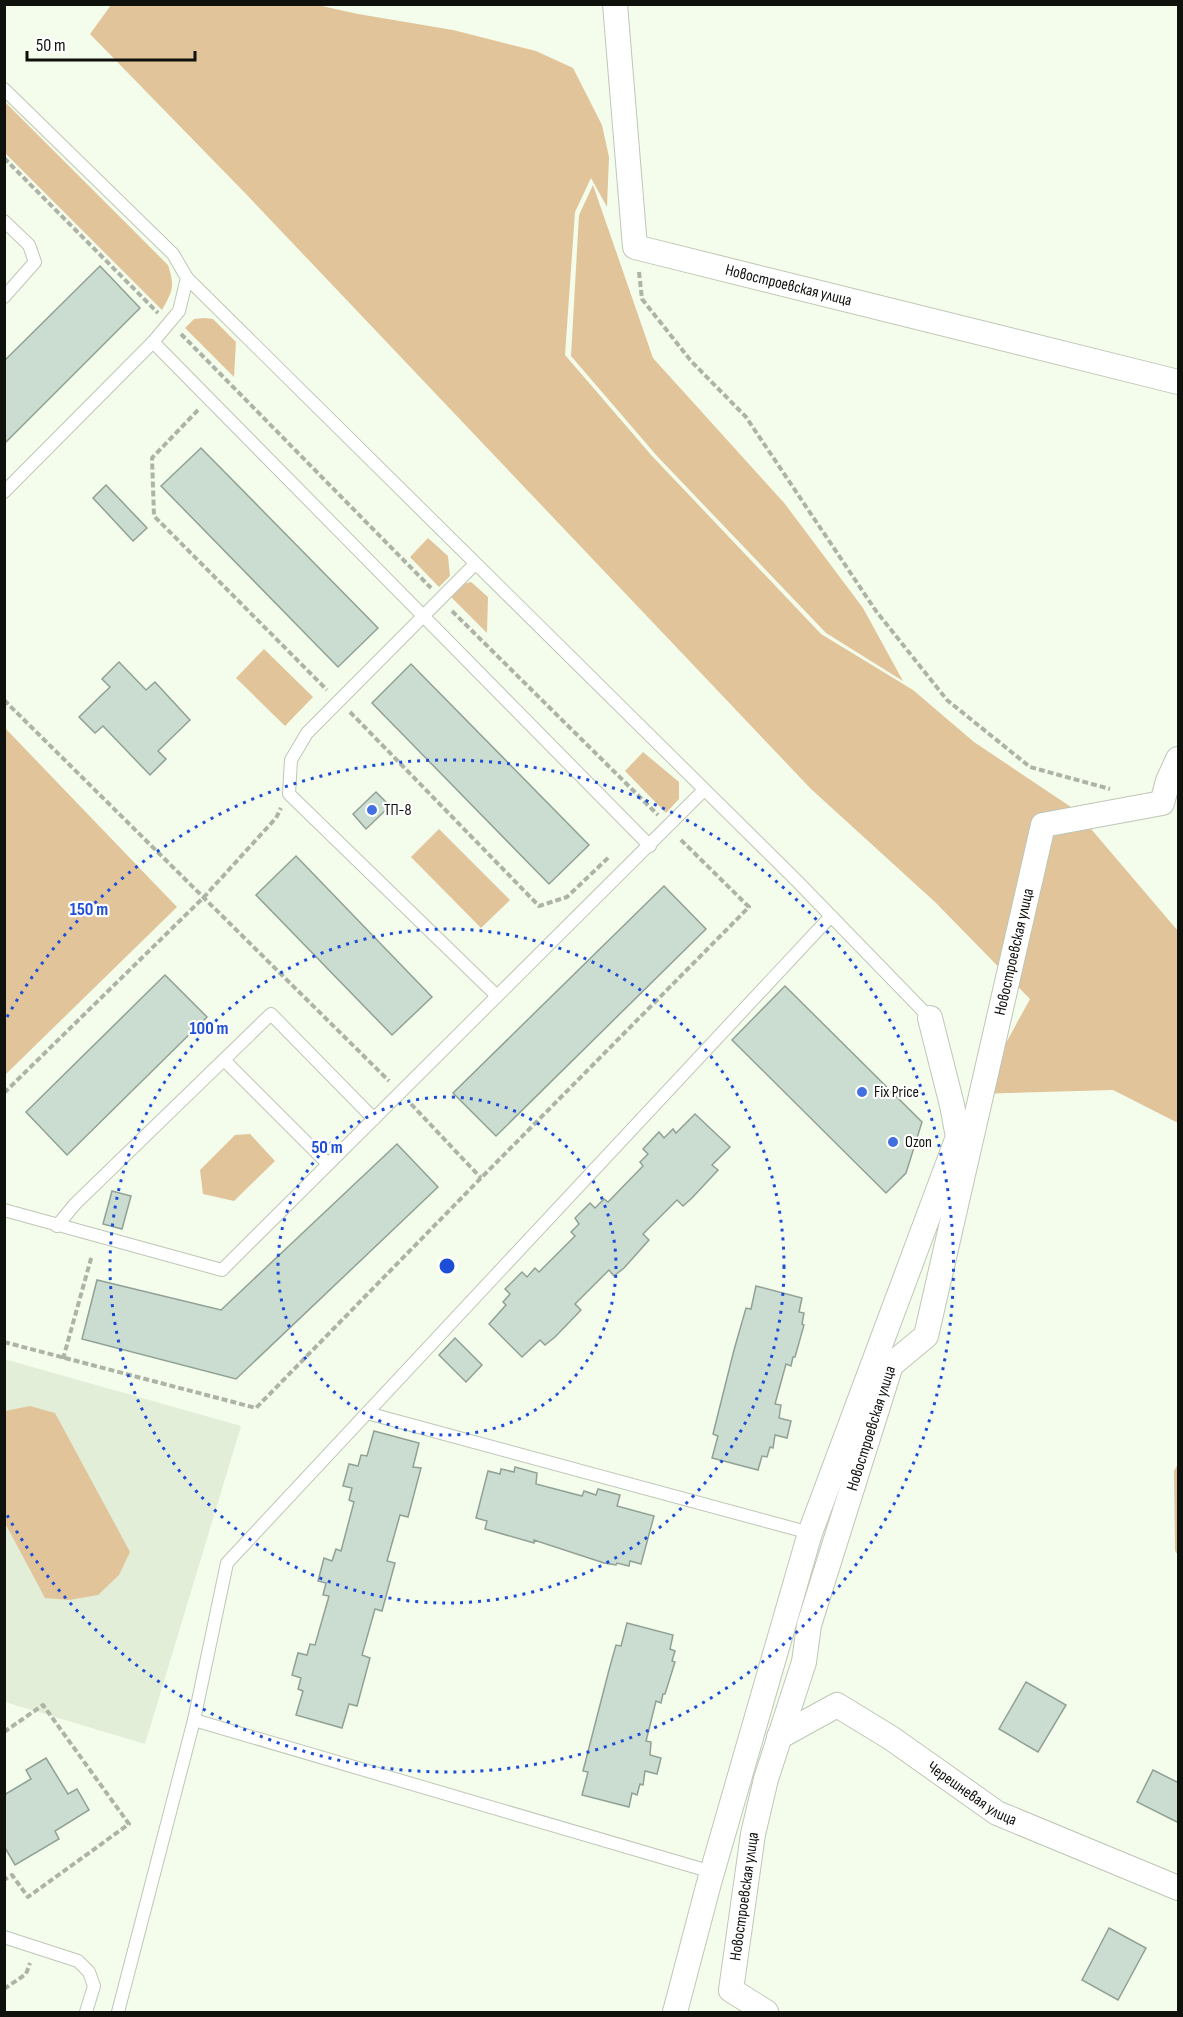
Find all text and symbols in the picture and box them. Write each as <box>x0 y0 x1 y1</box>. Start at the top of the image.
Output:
scale bar <box>27 24 195 62</box>
text: 50 m <box>36 35 66 56</box>
street label: Новостроевская улица <box>723 260 854 310</box>
place label: ТП-8 <box>384 801 412 820</box>
marker: ТП-8 <box>365 803 379 817</box>
street label: Новостроевская улица <box>990 886 1038 1017</box>
text: 150 m <box>70 899 108 920</box>
text: 100 m <box>190 1018 229 1039</box>
place label: Fix Price <box>874 1083 919 1102</box>
marker: Fix Price <box>855 1085 869 1099</box>
place label: Ozon <box>905 1133 932 1152</box>
marker: Ozon <box>886 1135 900 1149</box>
text: 50 m <box>311 1137 343 1158</box>
centre of rings <box>437 1256 457 1276</box>
street label: Новостроевская улица <box>842 1364 900 1493</box>
street label: Черешневая улица <box>924 1757 1019 1830</box>
street label: Новостроевская улица <box>726 1831 763 1962</box>

